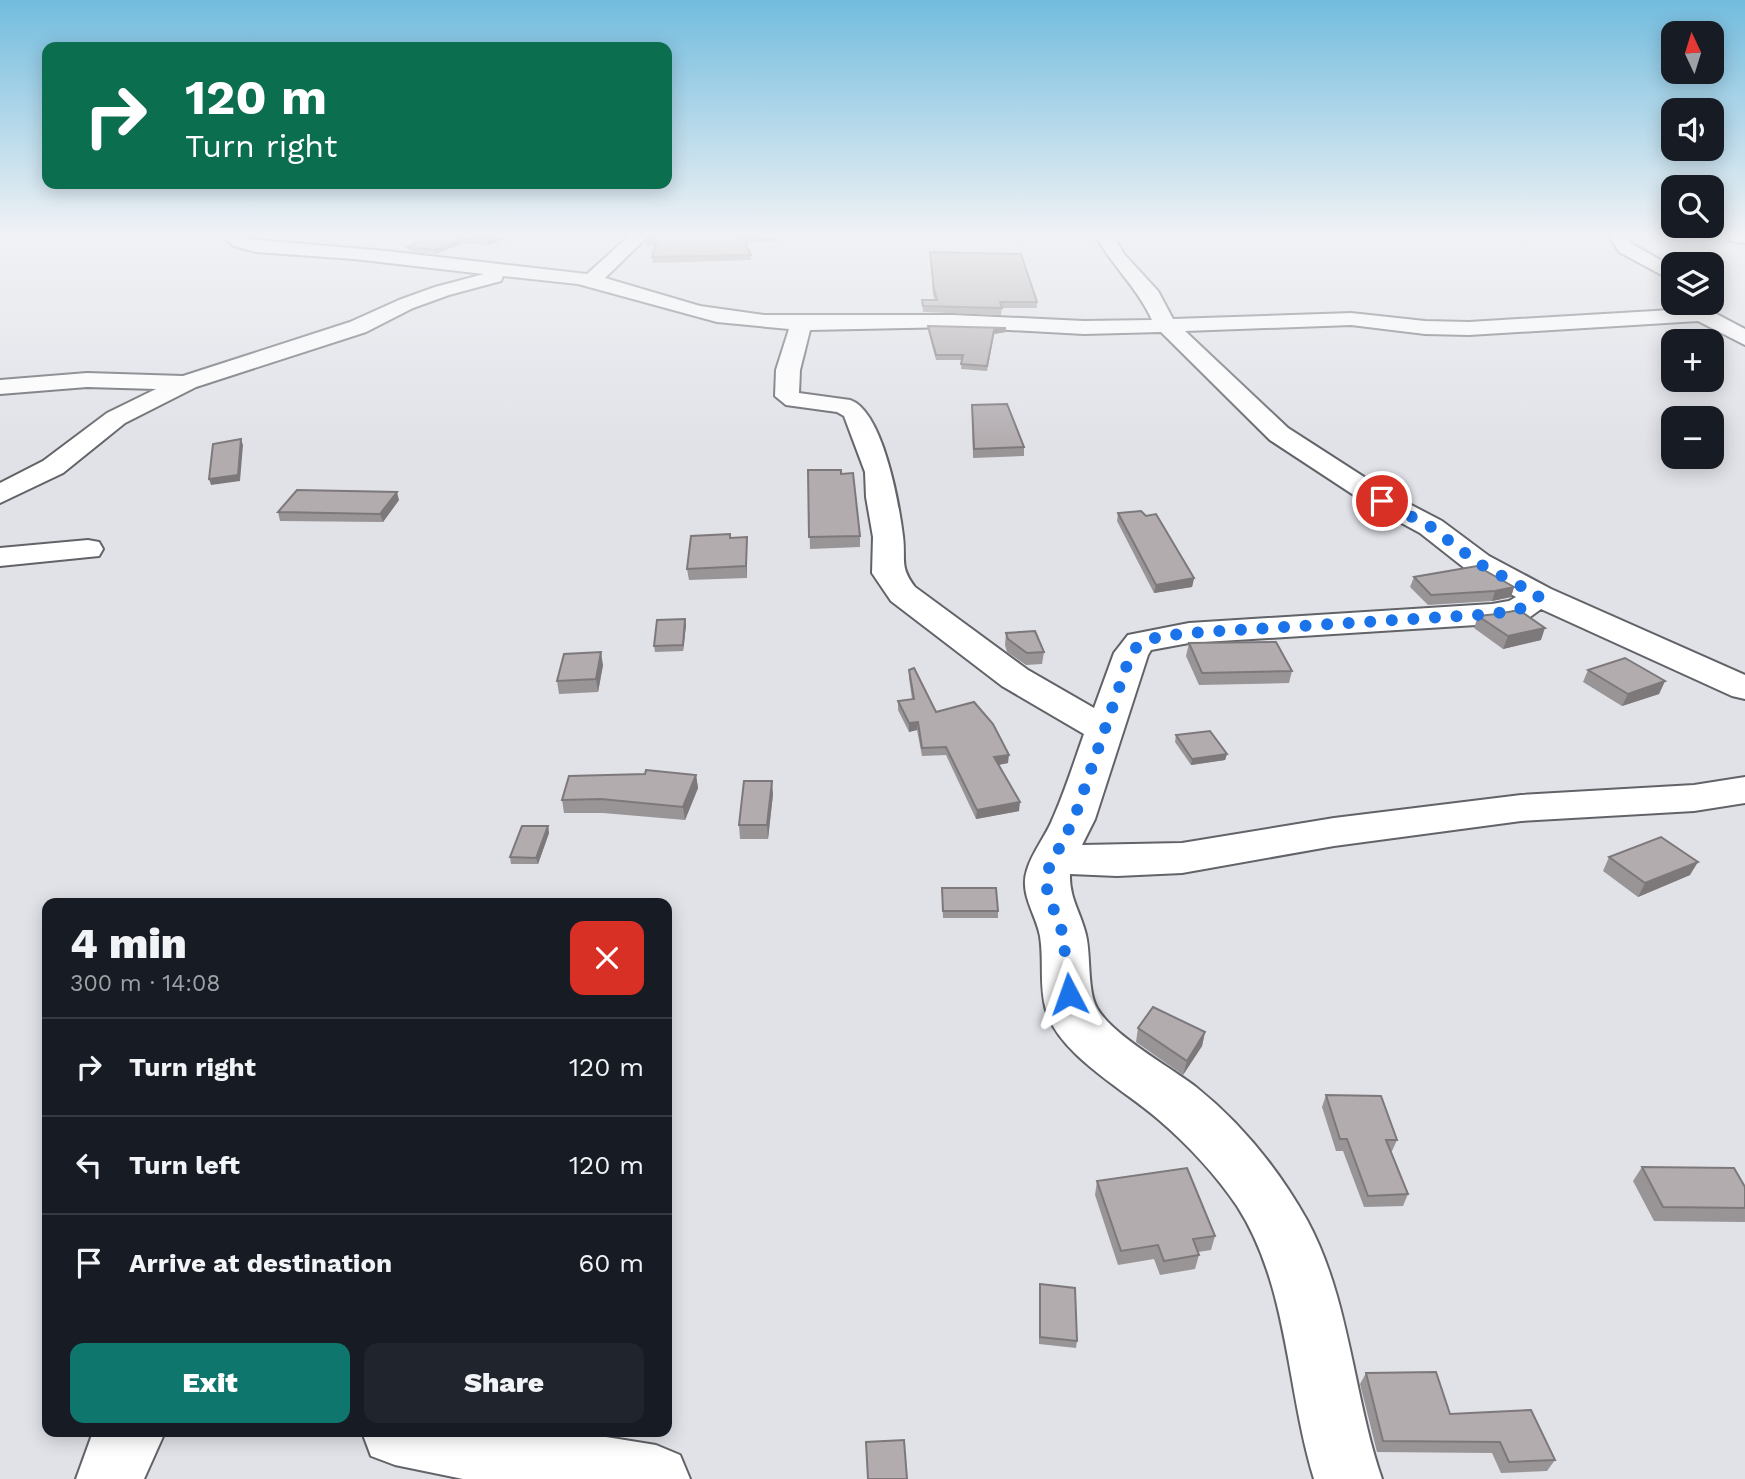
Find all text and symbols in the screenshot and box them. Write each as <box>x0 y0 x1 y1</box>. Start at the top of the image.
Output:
north arrow <box>1661 21 1724 84</box>
map controls <box>1661 21 1724 469</box>
text: 120 m <box>185 68 327 126</box>
icon: right <box>70 70 161 161</box>
button: sound <box>1661 98 1724 161</box>
text: Turn right <box>185 127 337 165</box>
button: search <box>1661 175 1724 238</box>
button: layers <box>1661 252 1724 315</box>
button: + <box>1661 329 1724 392</box>
button: − <box>1661 406 1724 469</box>
pin <box>1352 471 1412 531</box>
icon: arrive <box>1363 482 1401 520</box>
text: 4 min <box>70 919 187 968</box>
button: close <box>570 921 644 995</box>
position arrow <box>1032 957 1106 1031</box>
text: 300 m · 14:08 <box>70 970 221 997</box>
icon: right <box>70 1048 108 1086</box>
text: Turn right <box>129 1052 256 1082</box>
text: 120 m <box>569 1052 644 1082</box>
icon: left <box>70 1146 108 1184</box>
text: Turn left <box>129 1150 240 1180</box>
text: 120 m <box>569 1150 644 1180</box>
icon: arrive <box>70 1244 108 1282</box>
text: Arrive at destination <box>129 1248 392 1278</box>
text: 60 m <box>578 1248 644 1278</box>
button: Exit <box>70 1343 350 1423</box>
button: Share <box>364 1343 644 1423</box>

